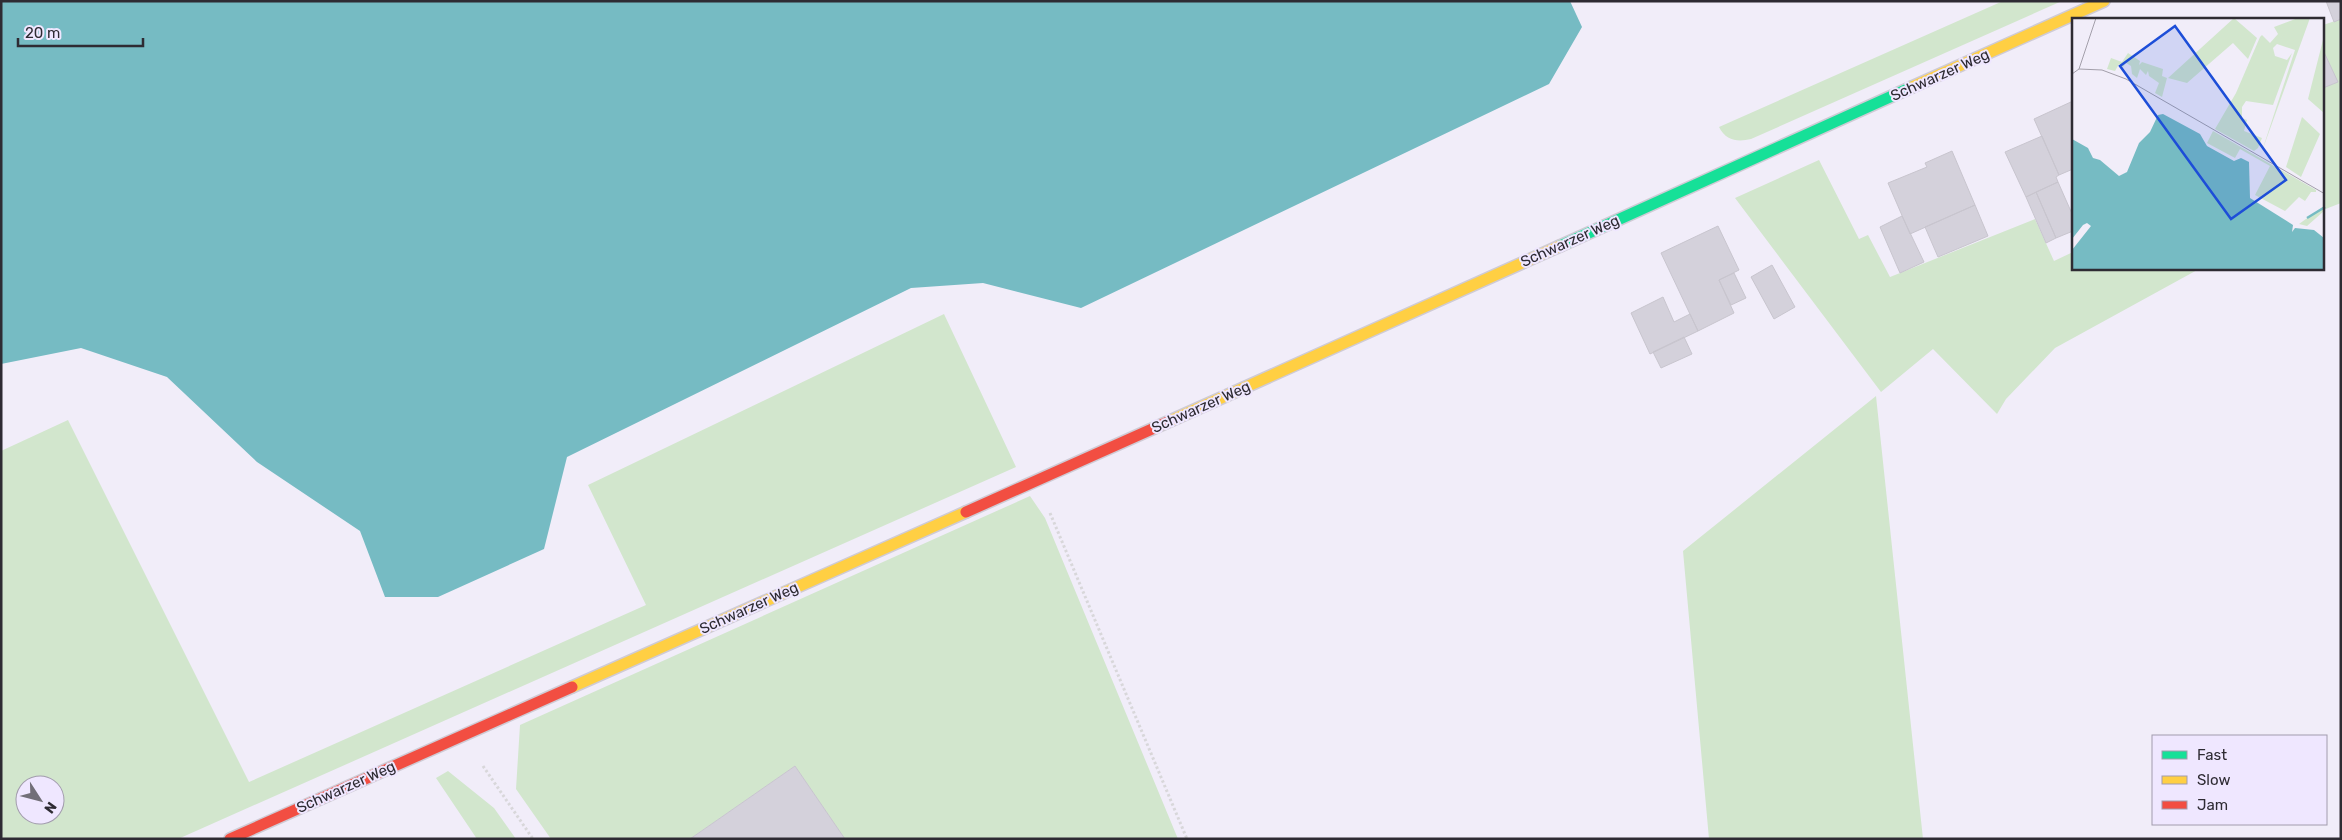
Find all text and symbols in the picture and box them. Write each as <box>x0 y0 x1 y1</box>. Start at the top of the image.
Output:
scale bar <box>18 15 142 47</box>
inset map <box>2072 18 2324 270</box>
text: 20 m <box>25 24 60 42</box>
street label: Schwarzer Weg <box>1888 45 1992 105</box>
street label: Schwarzer Weg <box>1518 211 1622 271</box>
street label: Schwarzer Weg <box>1149 377 1253 437</box>
street label: Schwarzer Weg <box>697 578 801 638</box>
legend <box>2152 735 2327 825</box>
text: Fast <box>2197 746 2227 764</box>
street label: Schwarzer Weg <box>294 757 398 817</box>
text: Slow <box>2197 771 2230 789</box>
north arrow <box>15 775 65 825</box>
text: Jam <box>2197 796 2228 814</box>
text: N <box>40 798 60 816</box>

